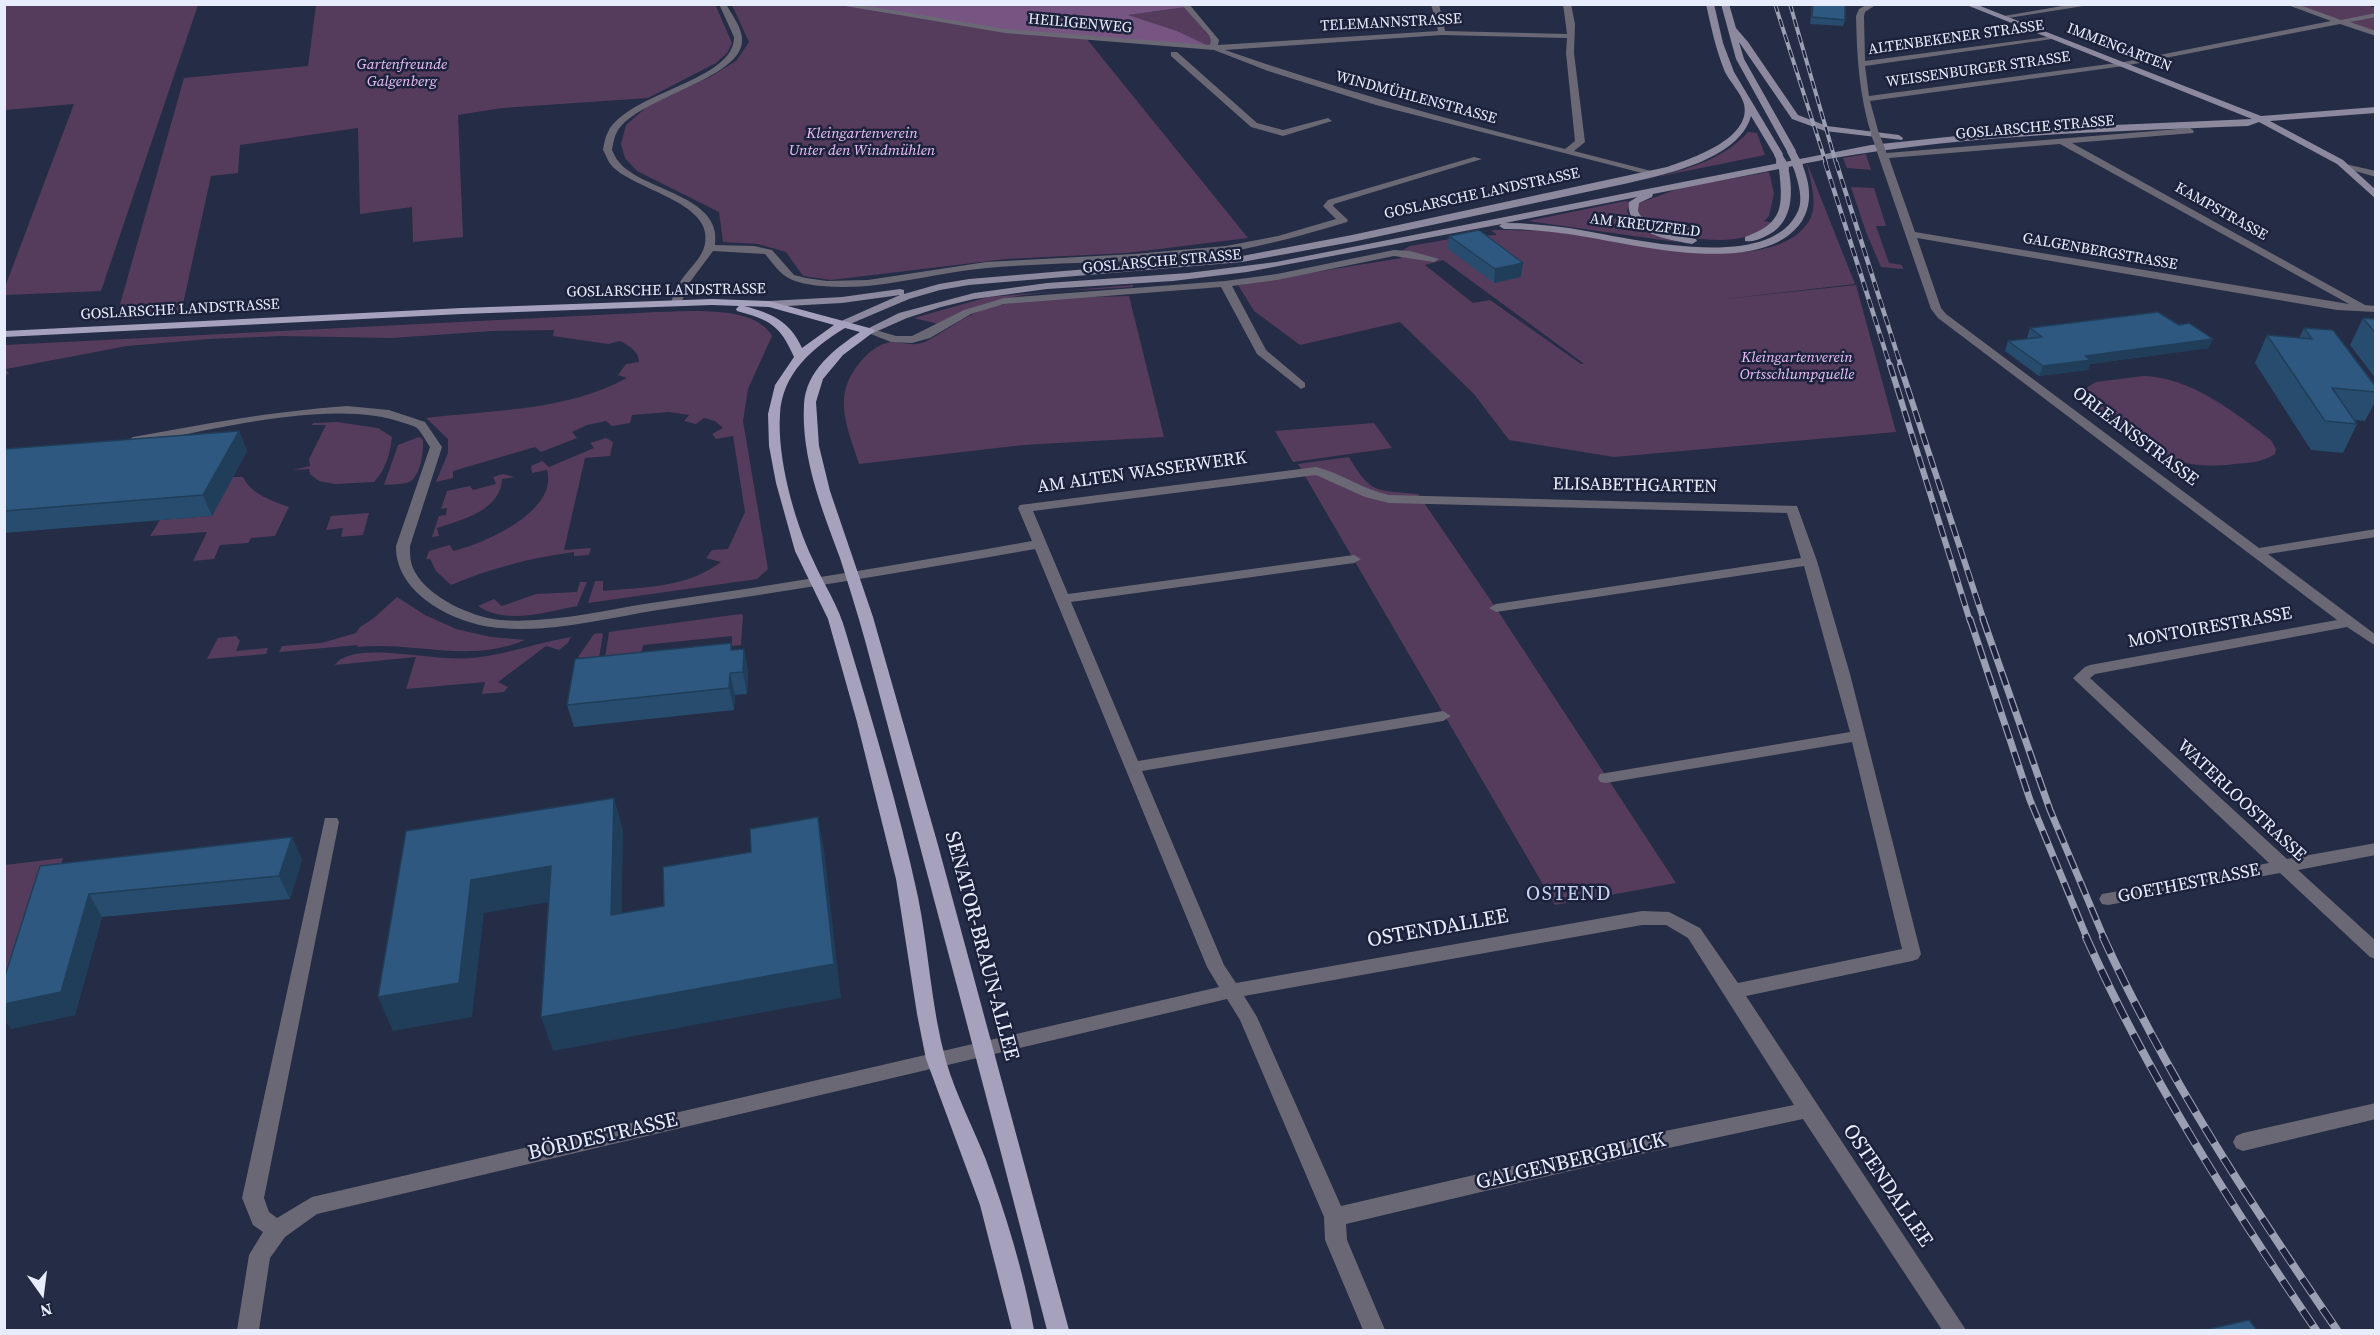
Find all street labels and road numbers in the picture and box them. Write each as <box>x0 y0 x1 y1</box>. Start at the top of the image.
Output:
street label: HEILIGENWEG <box>1027 10 1133 38</box>
street label: TELEMANNSTRASSE <box>1320 10 1462 36</box>
street label: ALTENBEKENER STRASSE <box>1867 17 2045 59</box>
street label: IMMENGARTEN <box>2064 20 2174 76</box>
street label: WEISSENBURGER STRASSE <box>1885 48 2071 92</box>
street label: WINDMÜHLENSTRASSE <box>1333 68 1499 128</box>
street label: GOSLARSCHE STRASSE <box>1955 112 2115 144</box>
street label: GOSLARSCHE LANDSTRASSE <box>1383 164 1581 224</box>
street label: KAMPSTRASSE <box>2172 179 2270 245</box>
street label: AM KREUZFELD <box>1589 210 1701 242</box>
street label: GALGENBERGSTRASSE <box>2021 230 2179 274</box>
street label: GOSLARSCHE STRASSE <box>1082 246 1242 278</box>
street label: GOSLARSCHE LANDSTRASSE <box>566 280 766 302</box>
street label: GOSLARSCHE LANDSTRASSE <box>80 296 280 324</box>
street label: ORLEANSSTRASSE <box>2068 383 2202 491</box>
street label: AM ALTEN WASSERWERK <box>1036 448 1248 498</box>
street label: ELISABETHGARTEN <box>1552 474 1718 498</box>
street label: MONTOIRESTRASSE <box>2126 603 2294 653</box>
street label: WATERLOOSTRASSE <box>2172 736 2310 866</box>
street label: SENATOR-BRAUN-ALLEE <box>938 829 1024 1063</box>
street label: GOETHESTRASSE <box>2116 860 2262 908</box>
street label: OSTENDALLEE <box>1365 904 1511 954</box>
street label: BÖRDESTRASSE <box>526 1108 680 1166</box>
street label: OSTENDALLEE <box>1837 1120 1937 1252</box>
street label: GALGENBERGBLICK <box>1474 1128 1668 1196</box>

